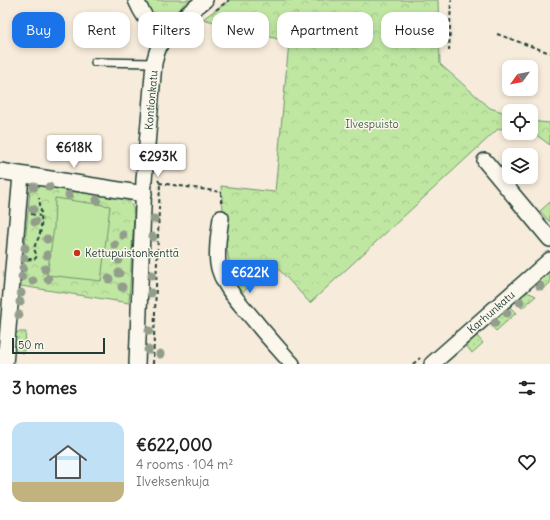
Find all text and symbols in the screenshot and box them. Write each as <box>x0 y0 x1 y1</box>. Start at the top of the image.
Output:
chip: Buy <box>12 12 65 48</box>
chip: Rent <box>73 12 130 48</box>
chip: Filters <box>138 12 204 48</box>
chip: New <box>212 12 269 48</box>
chip: Apartment <box>277 12 373 48</box>
chip: House <box>381 12 449 48</box>
north arrow <box>502 60 538 96</box>
map controls <box>502 60 538 184</box>
street label: Kontionkatu <box>141 69 161 130</box>
button: locate <box>502 104 538 140</box>
park label: Ilvespuisto <box>345 117 399 131</box>
pin: €618K <box>46 135 102 169</box>
text: €618K <box>56 139 92 156</box>
pin: €293K <box>130 144 186 178</box>
text: €293K <box>139 148 177 165</box>
button: layers <box>502 148 538 184</box>
place label: Kettupuistonkenttä <box>85 246 179 260</box>
marker: Kettupuistonkenttä <box>72 248 82 258</box>
pin: €622K <box>222 260 278 294</box>
text: €622K <box>231 264 269 281</box>
street label: Karhunkatu <box>464 287 518 336</box>
scale bar <box>12 336 105 355</box>
text: 50 m <box>18 338 44 352</box>
text: 3 homes <box>12 377 77 399</box>
icon: filters <box>516 377 538 399</box>
text: €622,000 <box>136 434 213 456</box>
icon: home <box>44 438 92 486</box>
icon: heart <box>516 451 538 473</box>
text: 4 rooms · 104 m² <box>136 456 233 473</box>
text: Ilveksenkuja <box>136 473 210 490</box>

